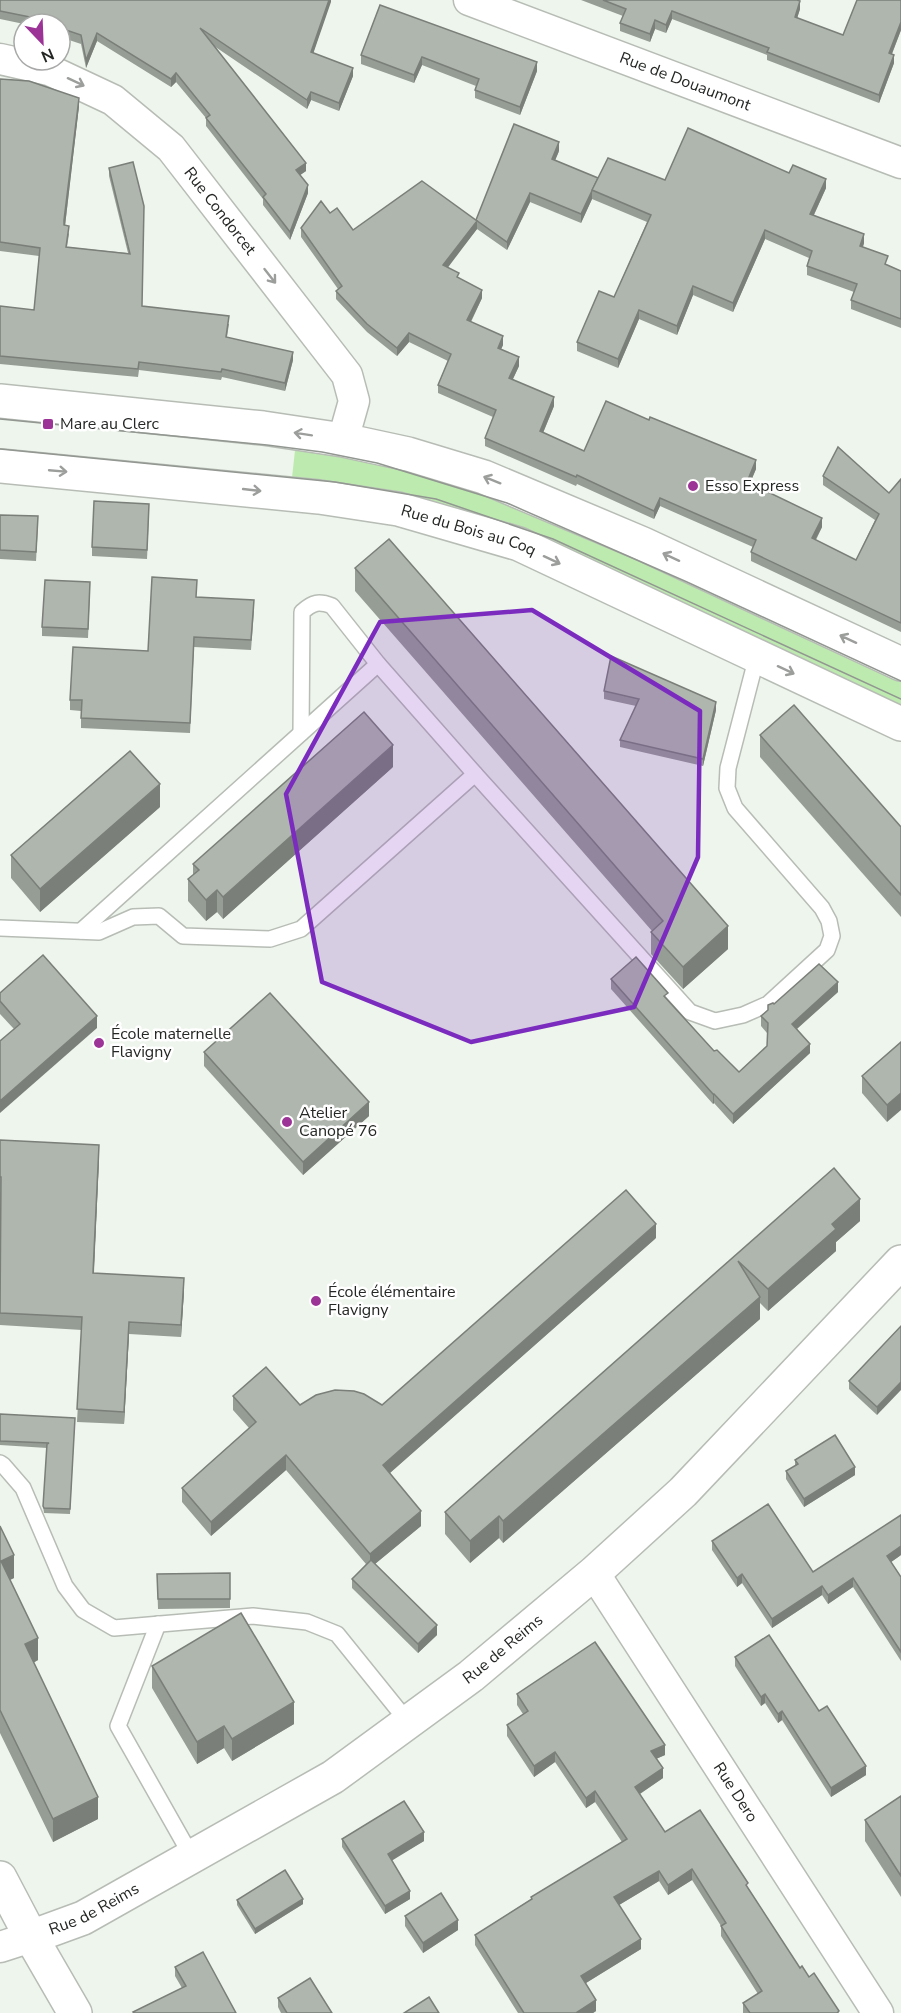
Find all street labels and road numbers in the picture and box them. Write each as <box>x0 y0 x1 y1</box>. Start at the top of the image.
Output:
street label: Rue de Douaumont <box>616 47 754 116</box>
street label: Rue Condorcet <box>179 163 261 260</box>
street label: Rue du Bois au Coq <box>398 499 540 561</box>
street label: Rue de Reims <box>458 1609 548 1689</box>
street label: Rue Dero <box>708 1758 763 1827</box>
street label: Rue de Reims <box>46 1878 143 1941</box>

